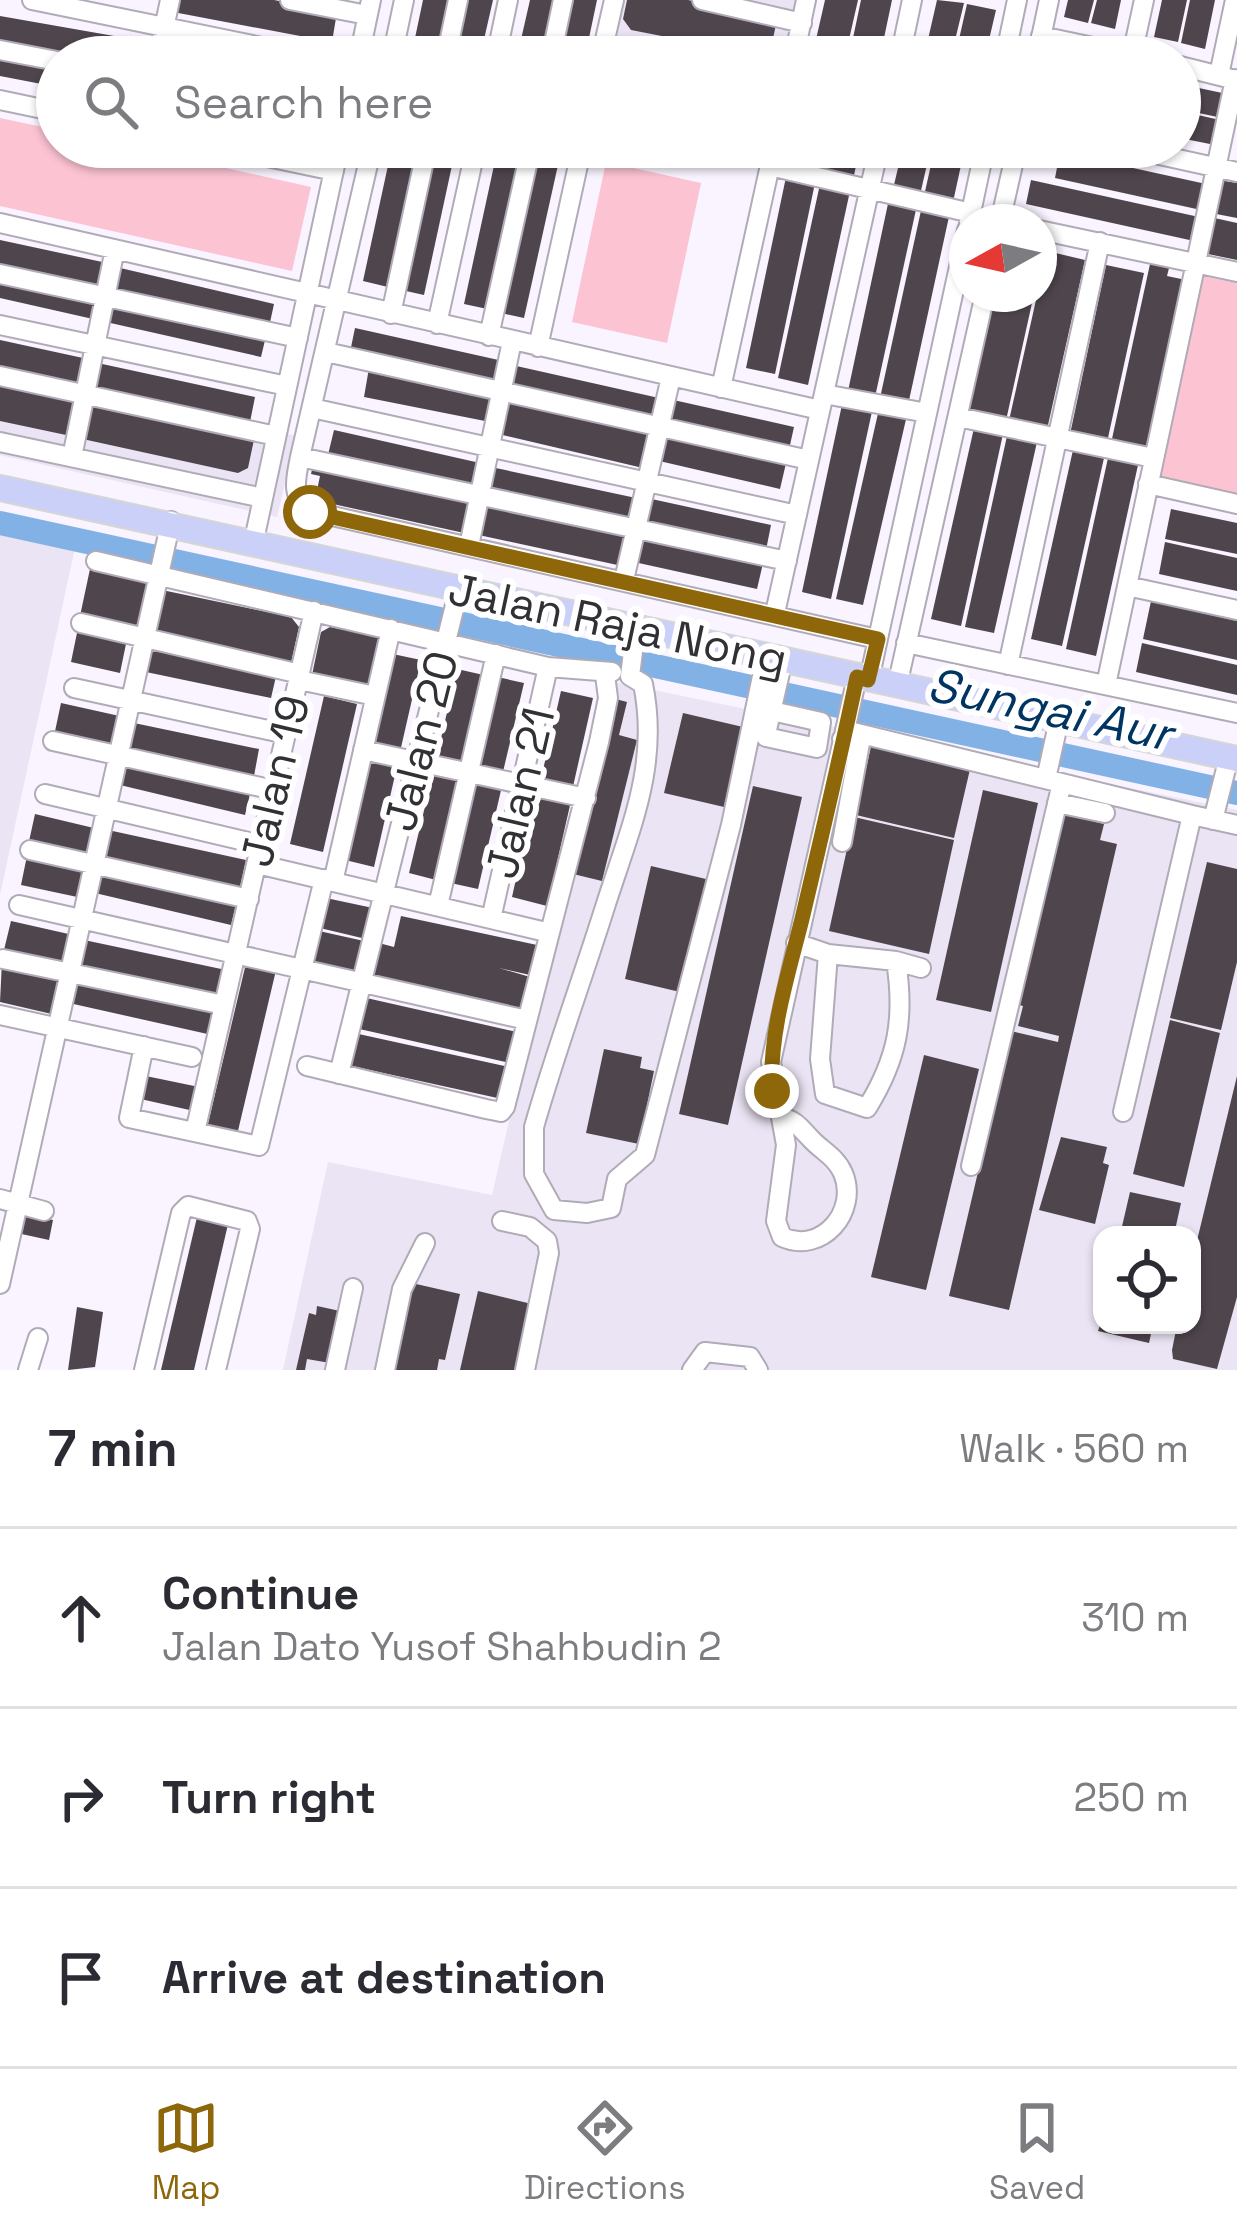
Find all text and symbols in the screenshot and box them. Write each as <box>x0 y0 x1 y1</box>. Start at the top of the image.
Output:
search box <box>36 36 1201 168</box>
icon: search <box>78 69 144 135</box>
text: Search here <box>174 74 433 131</box>
north arrow <box>949 204 1057 312</box>
route start <box>283 485 337 539</box>
street label: Jalan Raja Nong <box>444 560 792 688</box>
street label: Jalan 20 <box>371 645 471 837</box>
water label: Sungai Aur <box>922 653 1182 766</box>
street label: Jalan 19 <box>228 690 322 872</box>
street label: Jalan 21 <box>473 702 567 884</box>
route end <box>745 1064 799 1118</box>
map controls <box>1093 1226 1201 1334</box>
button: locate <box>1093 1226 1201 1334</box>
text: 7 min <box>48 1416 178 1481</box>
text: Walk · 560 m <box>959 1424 1189 1473</box>
text: Continue <box>162 1565 359 1622</box>
icon: ahead <box>48 1585 114 1651</box>
text: 310 m <box>1081 1593 1189 1642</box>
text: Jalan Dato Yusof Shahbudin 2 <box>162 1622 722 1671</box>
icon: right <box>48 1765 114 1831</box>
text: Turn right <box>162 1769 376 1826</box>
text: 250 m <box>1074 1773 1189 1822</box>
icon: arrive <box>48 1945 114 2011</box>
text: Arrive at destination <box>162 1949 606 2006</box>
tab: Map <box>152 2095 220 2209</box>
tab: Directions <box>524 2095 686 2209</box>
tab: Saved <box>989 2095 1085 2209</box>

